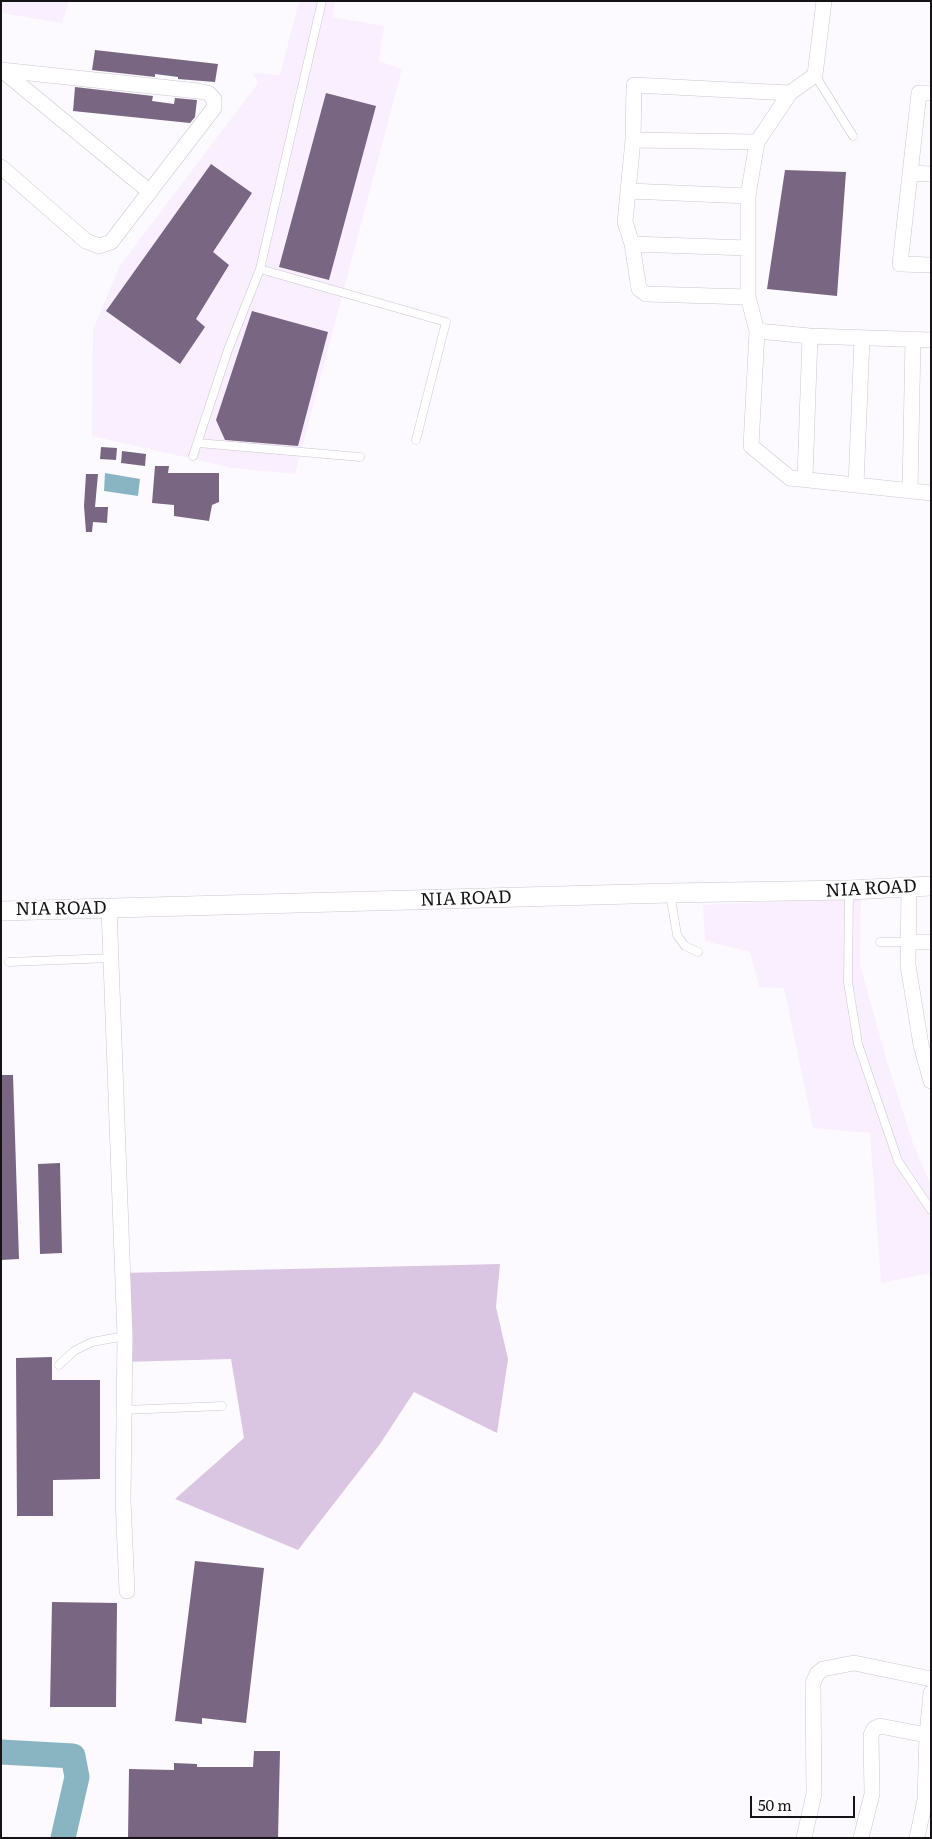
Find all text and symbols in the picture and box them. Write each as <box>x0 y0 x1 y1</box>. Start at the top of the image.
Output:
street label: NIA ROAD <box>825 876 917 902</box>
street label: NIA ROAD <box>420 887 512 911</box>
street label: NIA ROAD <box>15 897 107 921</box>
scale bar <box>752 1786 857 1818</box>
text: 50 m <box>758 1793 792 1816</box>

